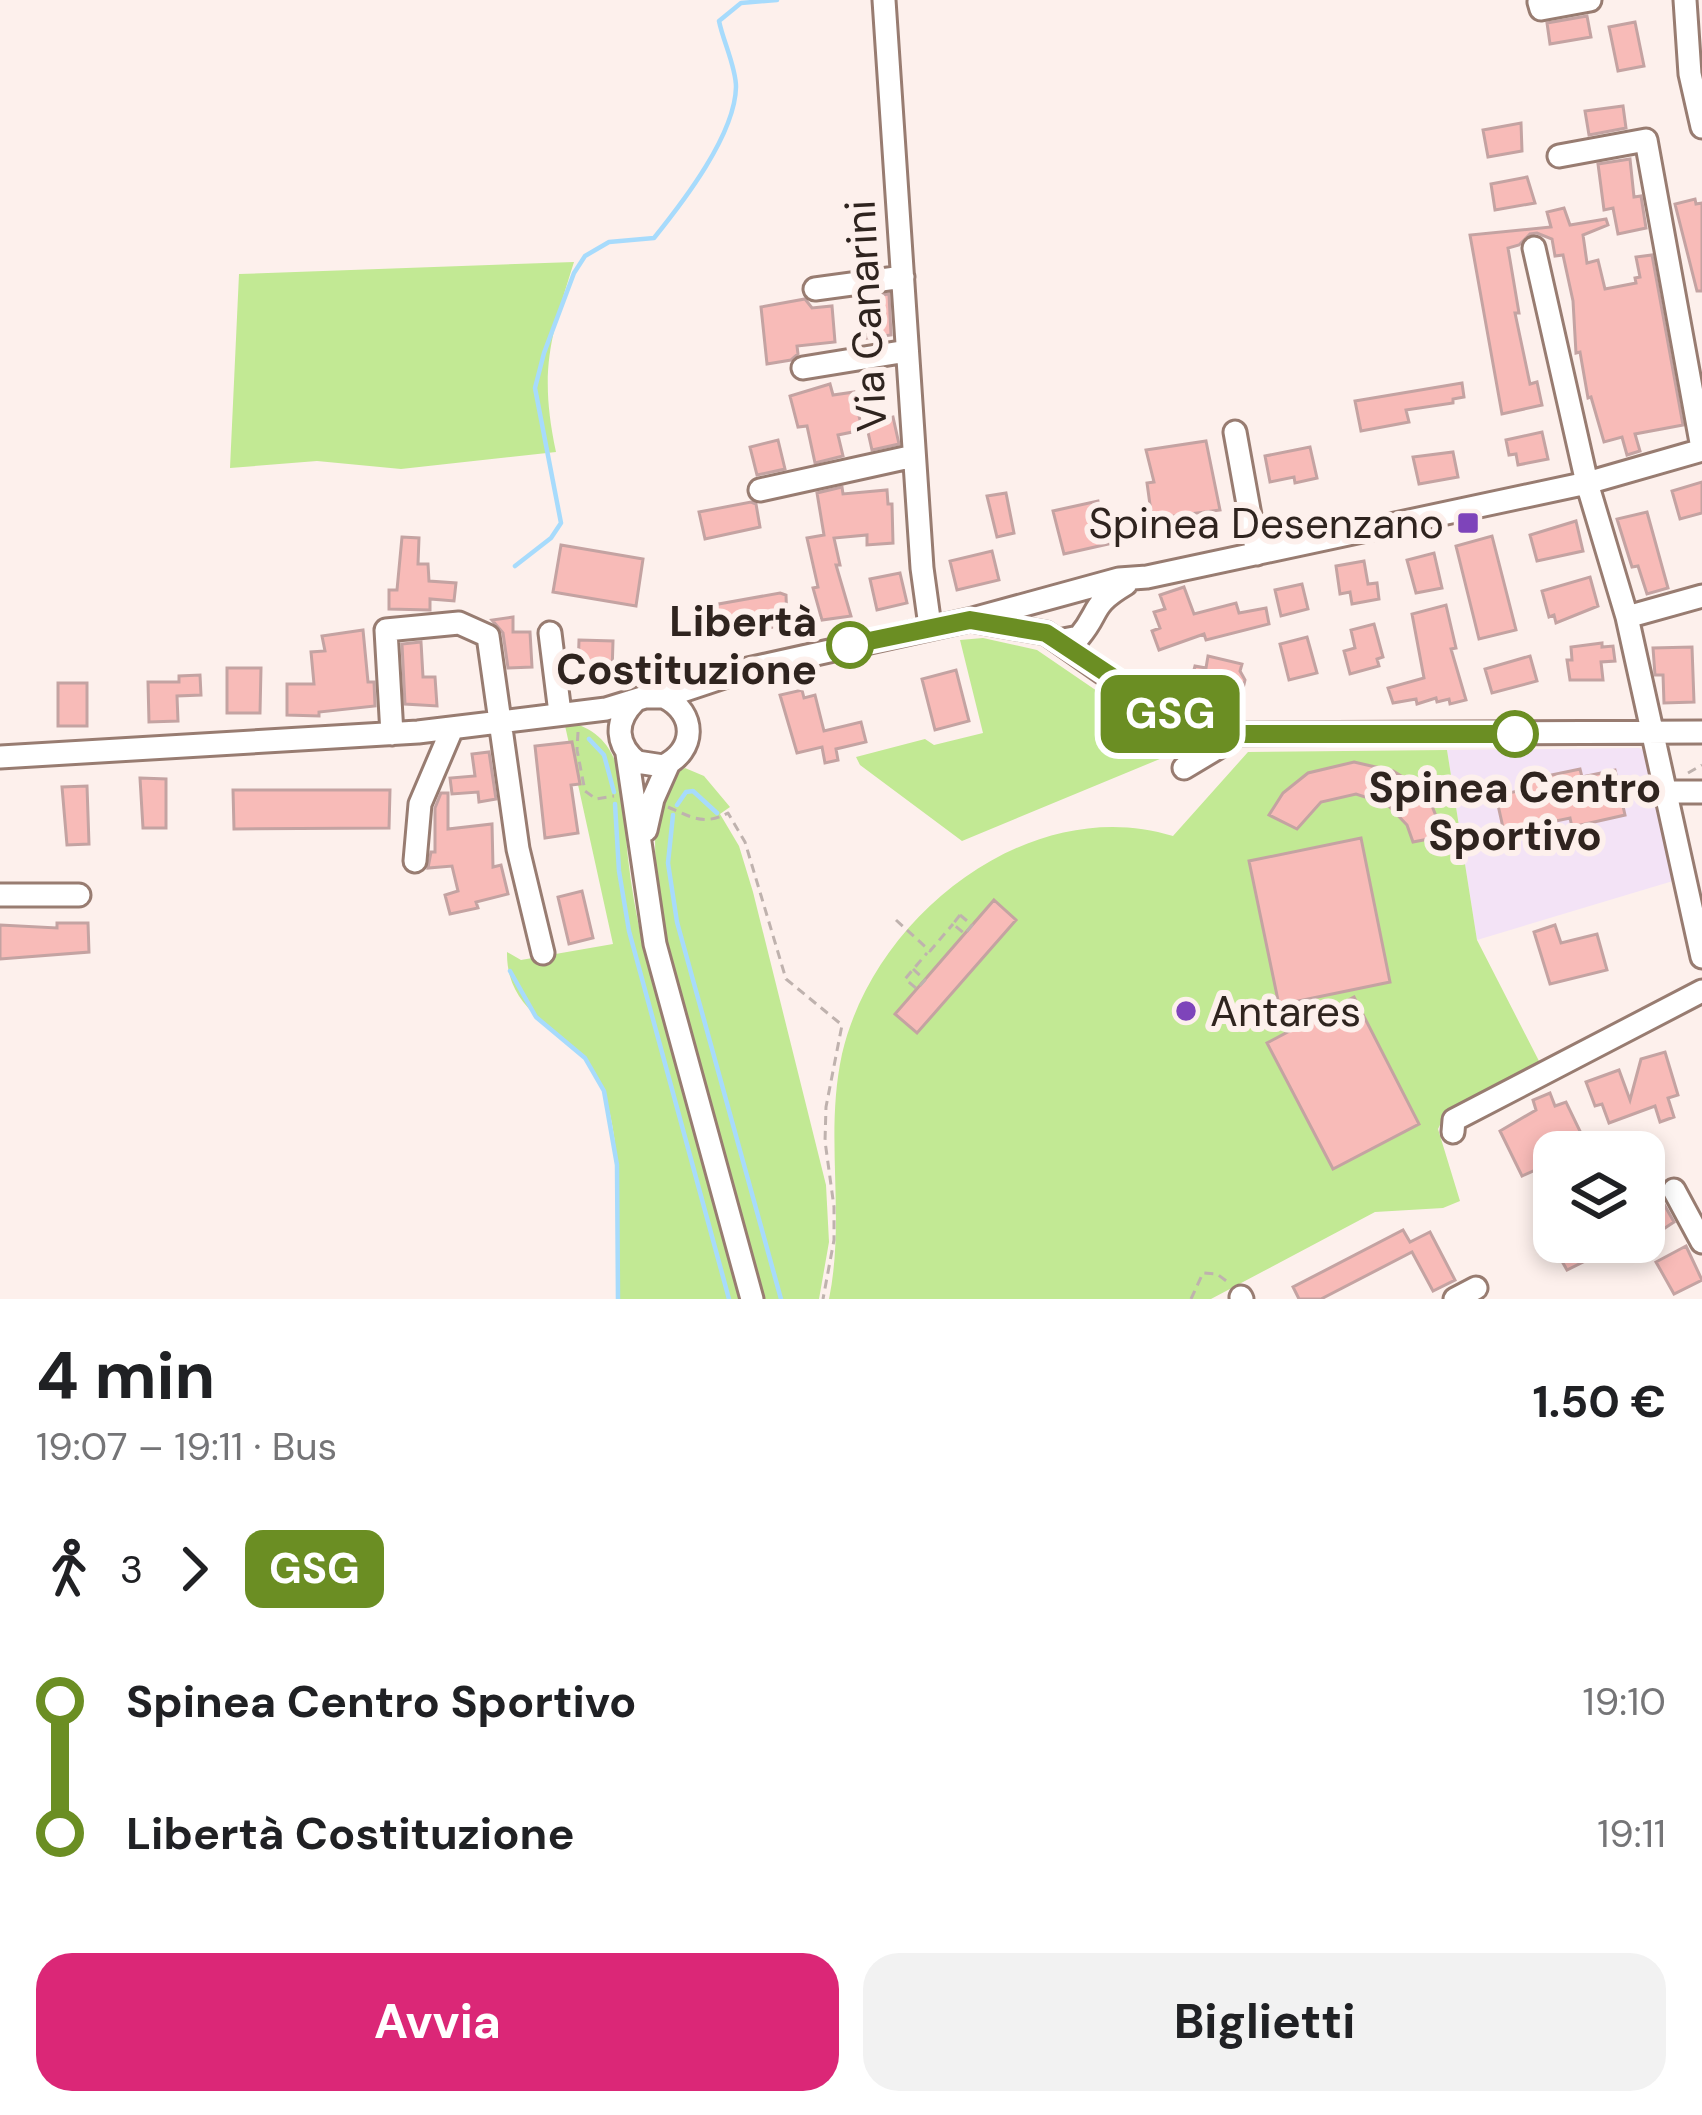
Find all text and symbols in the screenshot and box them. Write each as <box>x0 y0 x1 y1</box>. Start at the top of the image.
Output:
street label: Via Canarini <box>832 199 900 433</box>
place label: Spinea Desenzano <box>1088 496 1444 551</box>
marker: Spinea Desenzano <box>1455 510 1481 536</box>
place label: Libertà Costituzione <box>556 594 817 697</box>
marker: Libertà Costituzione <box>828 623 872 667</box>
line badge: GSG <box>1101 675 1239 753</box>
text: GSG <box>1125 686 1215 741</box>
marker: Spinea Centro Sportivo <box>1493 712 1537 756</box>
place label: Spinea Centro Sportivo <box>1369 760 1661 863</box>
place label: Antares <box>1210 984 1361 1039</box>
marker: Antares <box>1173 998 1199 1024</box>
map controls <box>1533 1131 1665 1263</box>
button: layers <box>1533 1131 1665 1263</box>
text: 4 min <box>36 1333 215 1418</box>
text: 1.50 € <box>1532 1372 1666 1431</box>
text: 19:07 – 19:11 · Bus <box>36 1421 337 1472</box>
icon: walk <box>36 1536 102 1602</box>
icon: forward <box>161 1536 227 1602</box>
text: GSG <box>269 1541 360 1596</box>
text: 3 <box>120 1544 143 1595</box>
text: Spinea Centro Sportivo <box>126 1672 637 1731</box>
text: 19:10 <box>1583 1676 1666 1727</box>
text: Libertà Costituzione <box>126 1804 574 1863</box>
text: 19:11 <box>1597 1808 1666 1859</box>
button: Avvia <box>36 1953 839 2091</box>
button: Biglietti <box>863 1953 1666 2091</box>

